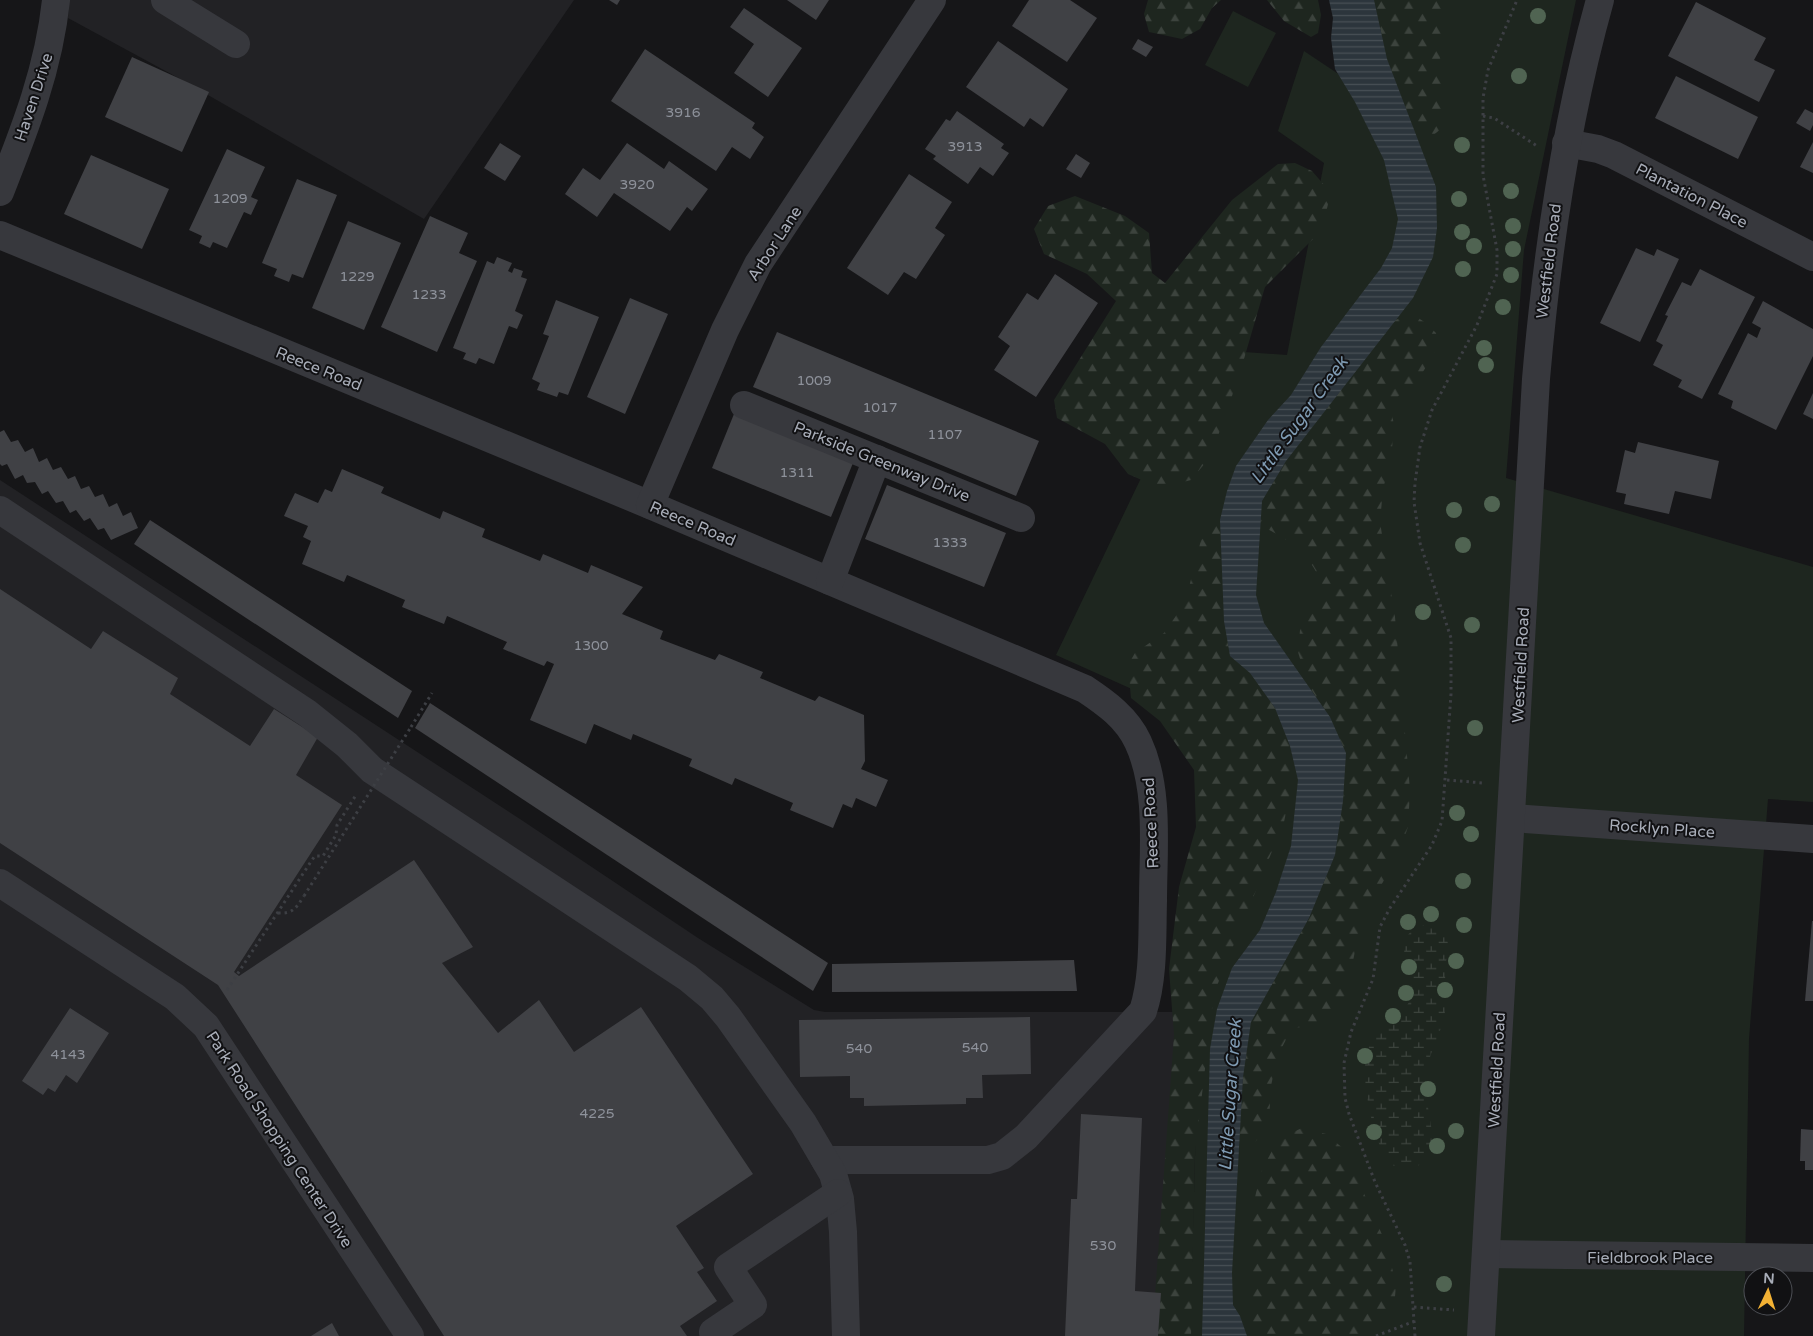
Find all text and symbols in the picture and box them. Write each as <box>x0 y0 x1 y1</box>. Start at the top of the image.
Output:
street label: Haven Drive <box>10 51 58 144</box>
house number: 3916 <box>665 104 701 121</box>
house number: 3913 <box>947 138 983 155</box>
street label: Plantation Place <box>1632 159 1751 233</box>
house number: 3920 <box>619 176 655 193</box>
house number: 1209 <box>212 190 248 207</box>
street label: Arbor Lane <box>743 202 806 285</box>
street label: Westfield Road <box>1532 202 1566 320</box>
house number: 1229 <box>339 268 375 285</box>
house number: 1233 <box>411 286 447 303</box>
street label: Reece Road <box>273 343 365 395</box>
water label: Little Sugar Creek <box>1245 351 1353 488</box>
house number: 1009 <box>796 372 832 389</box>
house number: 1017 <box>862 399 898 416</box>
street label: Parkside Greenway Drive <box>791 417 973 506</box>
house number: 1107 <box>927 426 963 443</box>
house number: 1311 <box>779 464 815 481</box>
street label: Reece Road <box>647 497 739 551</box>
house number: 1333 <box>932 534 968 551</box>
street label: Westfield Road <box>1508 607 1534 723</box>
house number: 1300 <box>573 637 609 654</box>
street label: Reece Road <box>1139 777 1163 869</box>
street label: Rocklyn Place <box>1608 815 1716 843</box>
street label: Westfield Road <box>1484 1012 1510 1128</box>
water label: Little Sugar Creek <box>1214 1017 1246 1172</box>
street label: Park Road Shopping Center Drive <box>202 1027 357 1252</box>
house number: 540 <box>962 1039 988 1056</box>
house number: 540 <box>846 1040 872 1057</box>
house number: 4143 <box>50 1046 86 1063</box>
house number: 4225 <box>579 1105 615 1122</box>
house number: 530 <box>1090 1237 1116 1254</box>
street label: Fieldbrook Place <box>1587 1248 1713 1268</box>
north arrow <box>1743 1266 1793 1316</box>
text: N <box>1763 1270 1775 1287</box>

